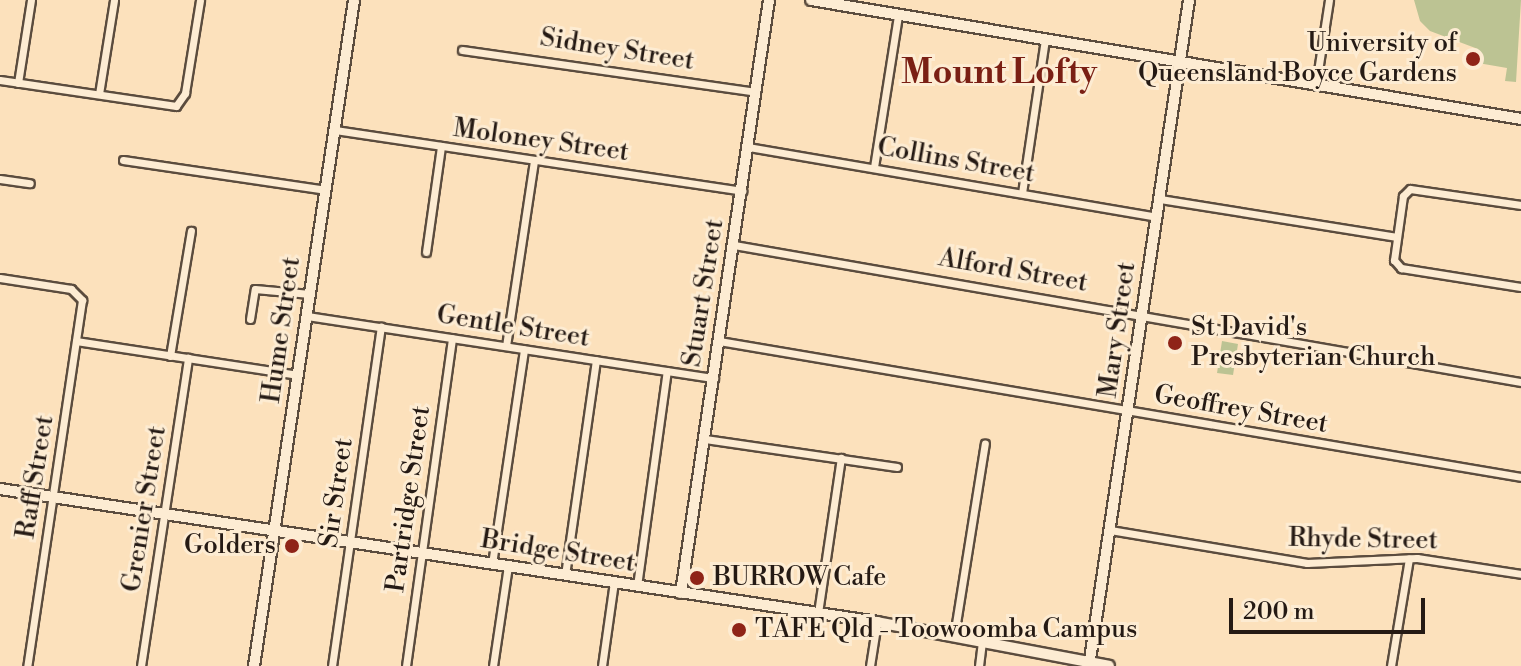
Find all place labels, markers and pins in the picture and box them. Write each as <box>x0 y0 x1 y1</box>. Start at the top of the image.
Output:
place label: University of Queensland Boyce Gardens <box>1138 28 1457 90</box>
marker: University of Queensland Boyce Gardens <box>1464 50 1482 68</box>
place label: St David's Presbyterian Church <box>1191 312 1435 374</box>
marker: St David's Presbyterian Church <box>1166 334 1184 352</box>
place label: Golders <box>184 530 276 562</box>
marker: Golders <box>283 537 301 555</box>
place label: BURROW Cafe <box>713 562 886 594</box>
marker: BURROW Cafe <box>688 569 706 587</box>
place label: TAFE Qld - Toowoomba Campus <box>755 614 1137 646</box>
marker: TAFE Qld - Toowoomba Campus <box>730 621 748 639</box>

